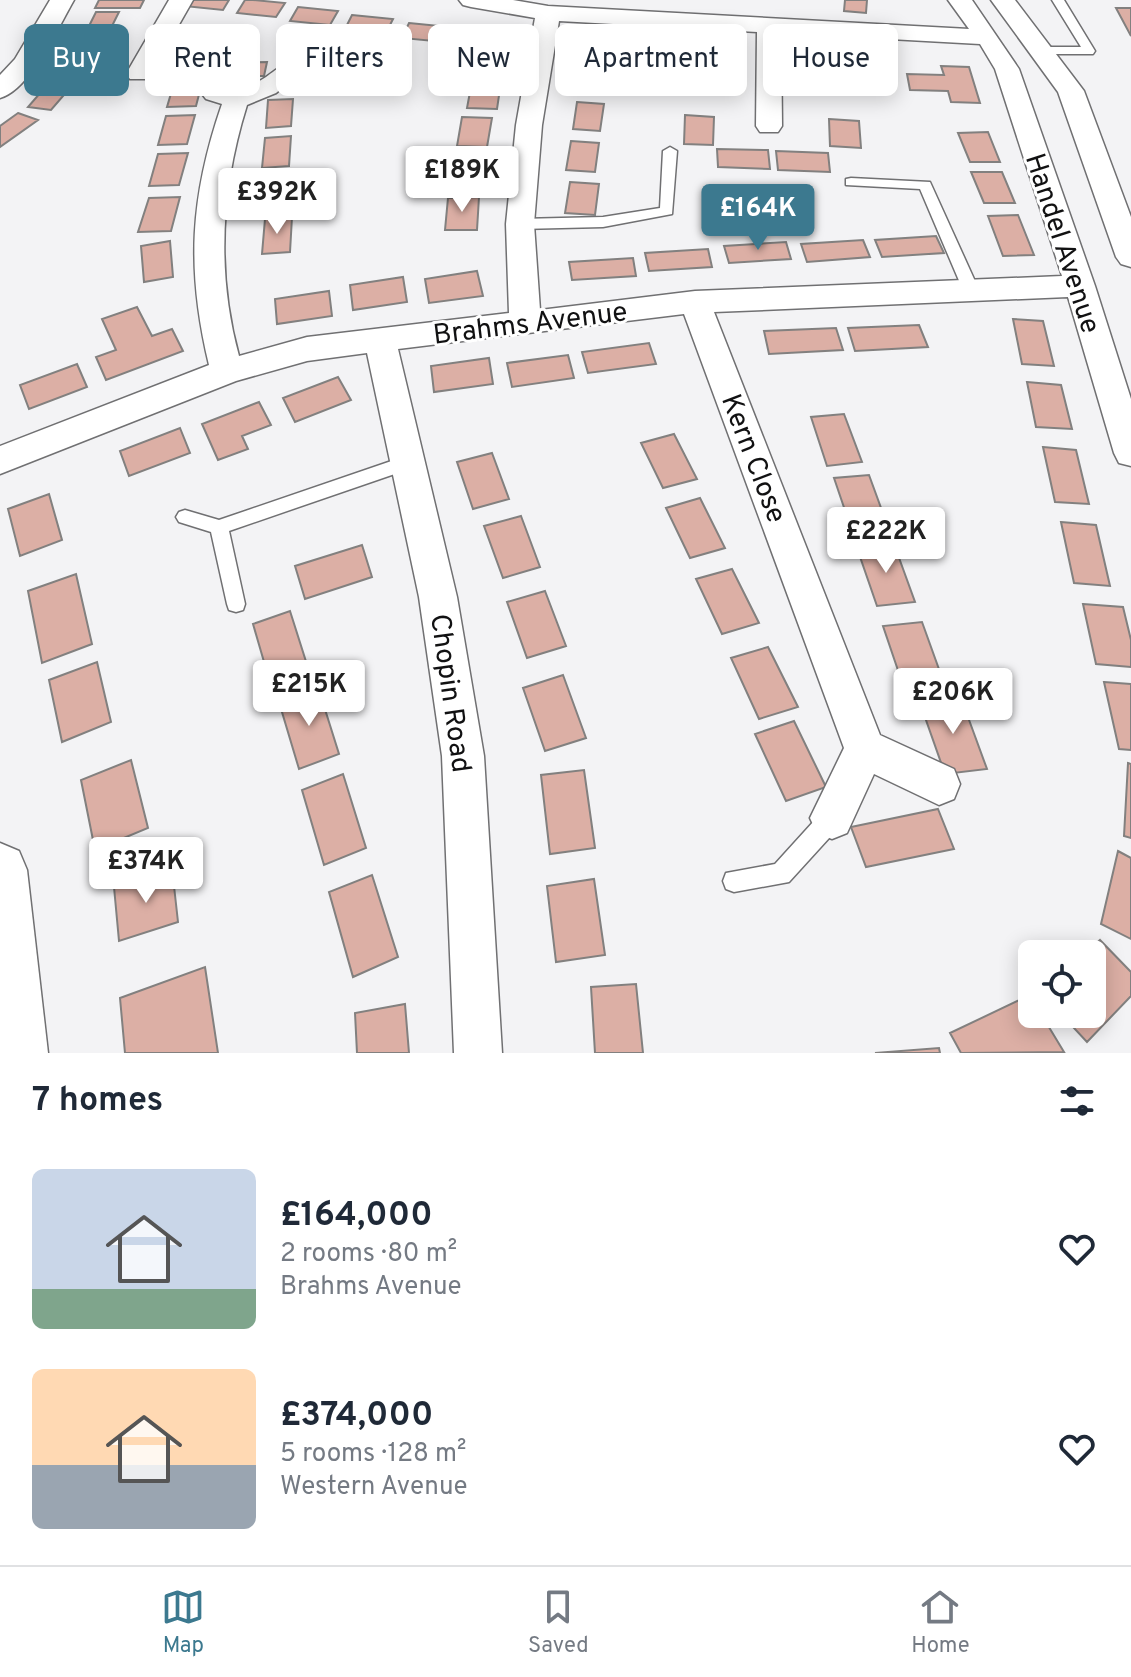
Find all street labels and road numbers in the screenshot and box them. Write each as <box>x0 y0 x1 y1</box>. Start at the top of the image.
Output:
street label: Handel Avenue <box>1015 149 1107 339</box>
street label: Brahms Avenue <box>431 295 630 355</box>
street label: Kern Close <box>711 390 793 529</box>
street label: Chopin Road <box>420 612 478 775</box>

